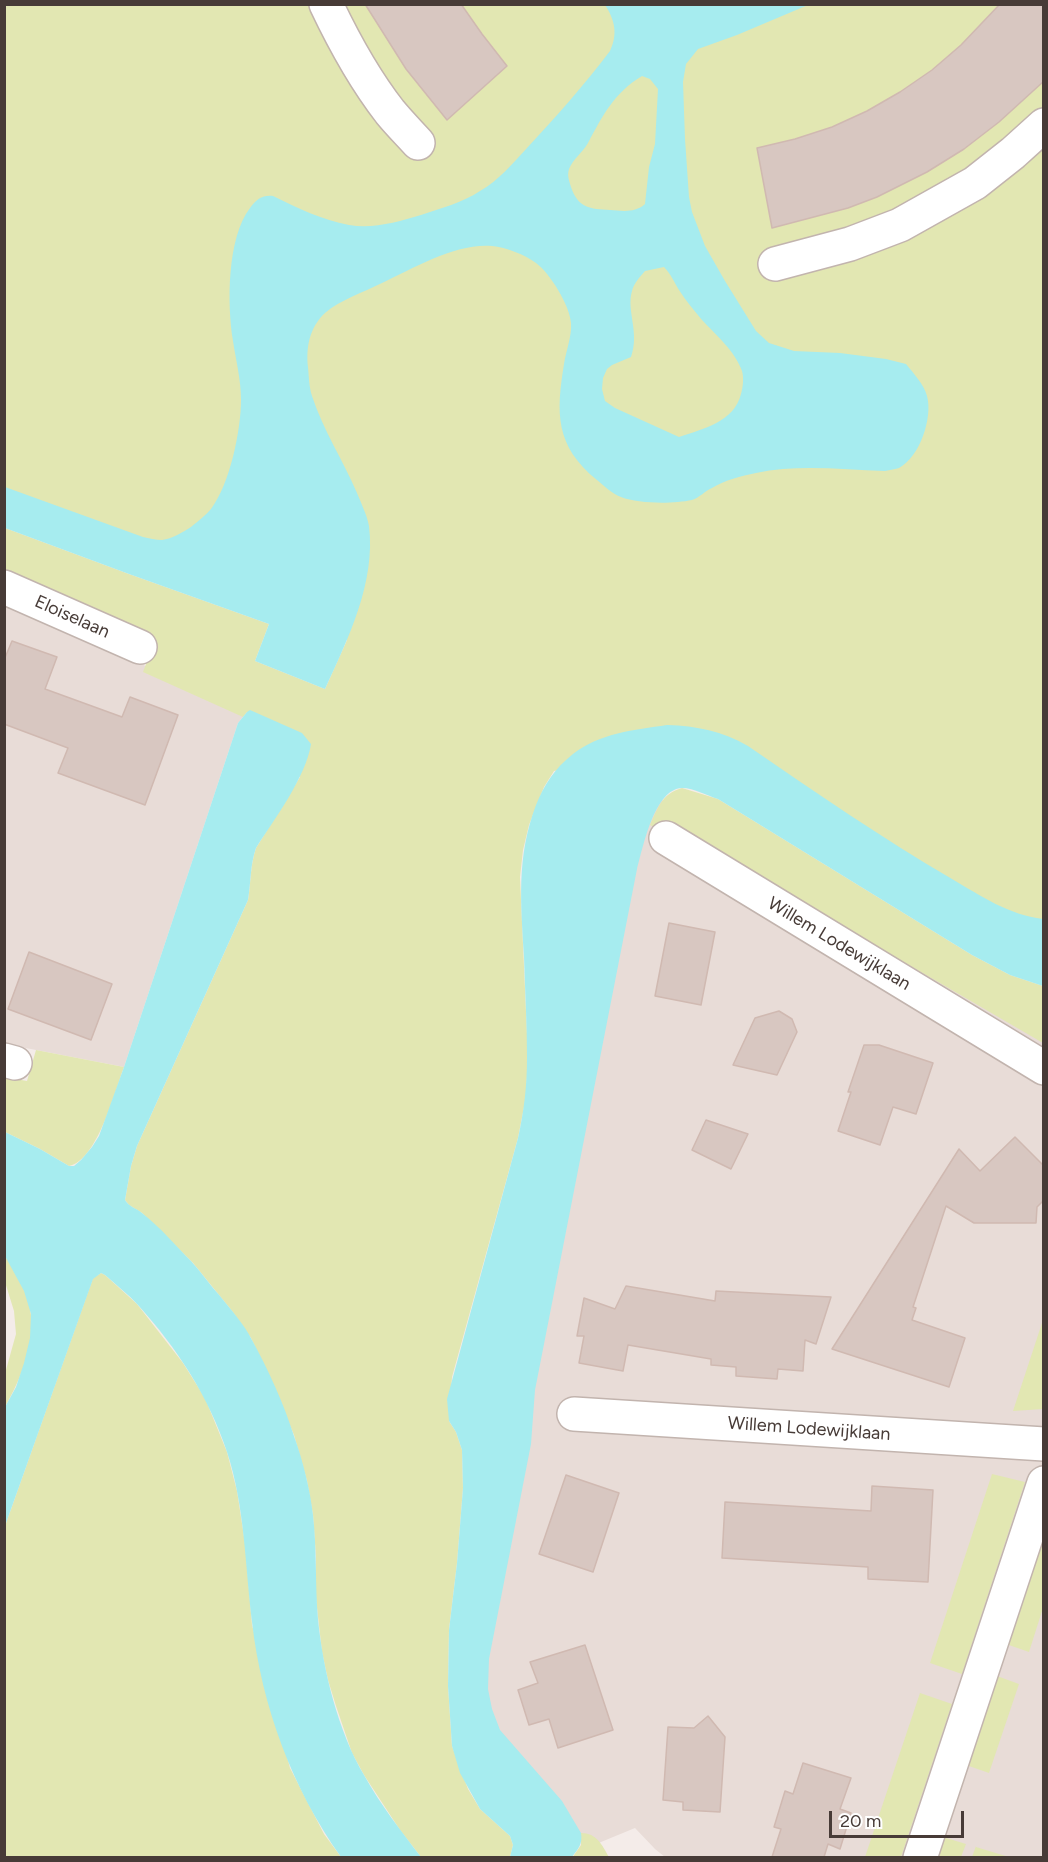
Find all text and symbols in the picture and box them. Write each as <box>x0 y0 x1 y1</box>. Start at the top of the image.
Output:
street label: Eloiselaan <box>31 591 113 643</box>
street label: Willem Lodewijklaan <box>764 893 914 995</box>
street label: Willem Lodewijklaan <box>727 1413 891 1445</box>
scale bar <box>832 1799 967 1837</box>
text: 20 m <box>840 1810 881 1832</box>

